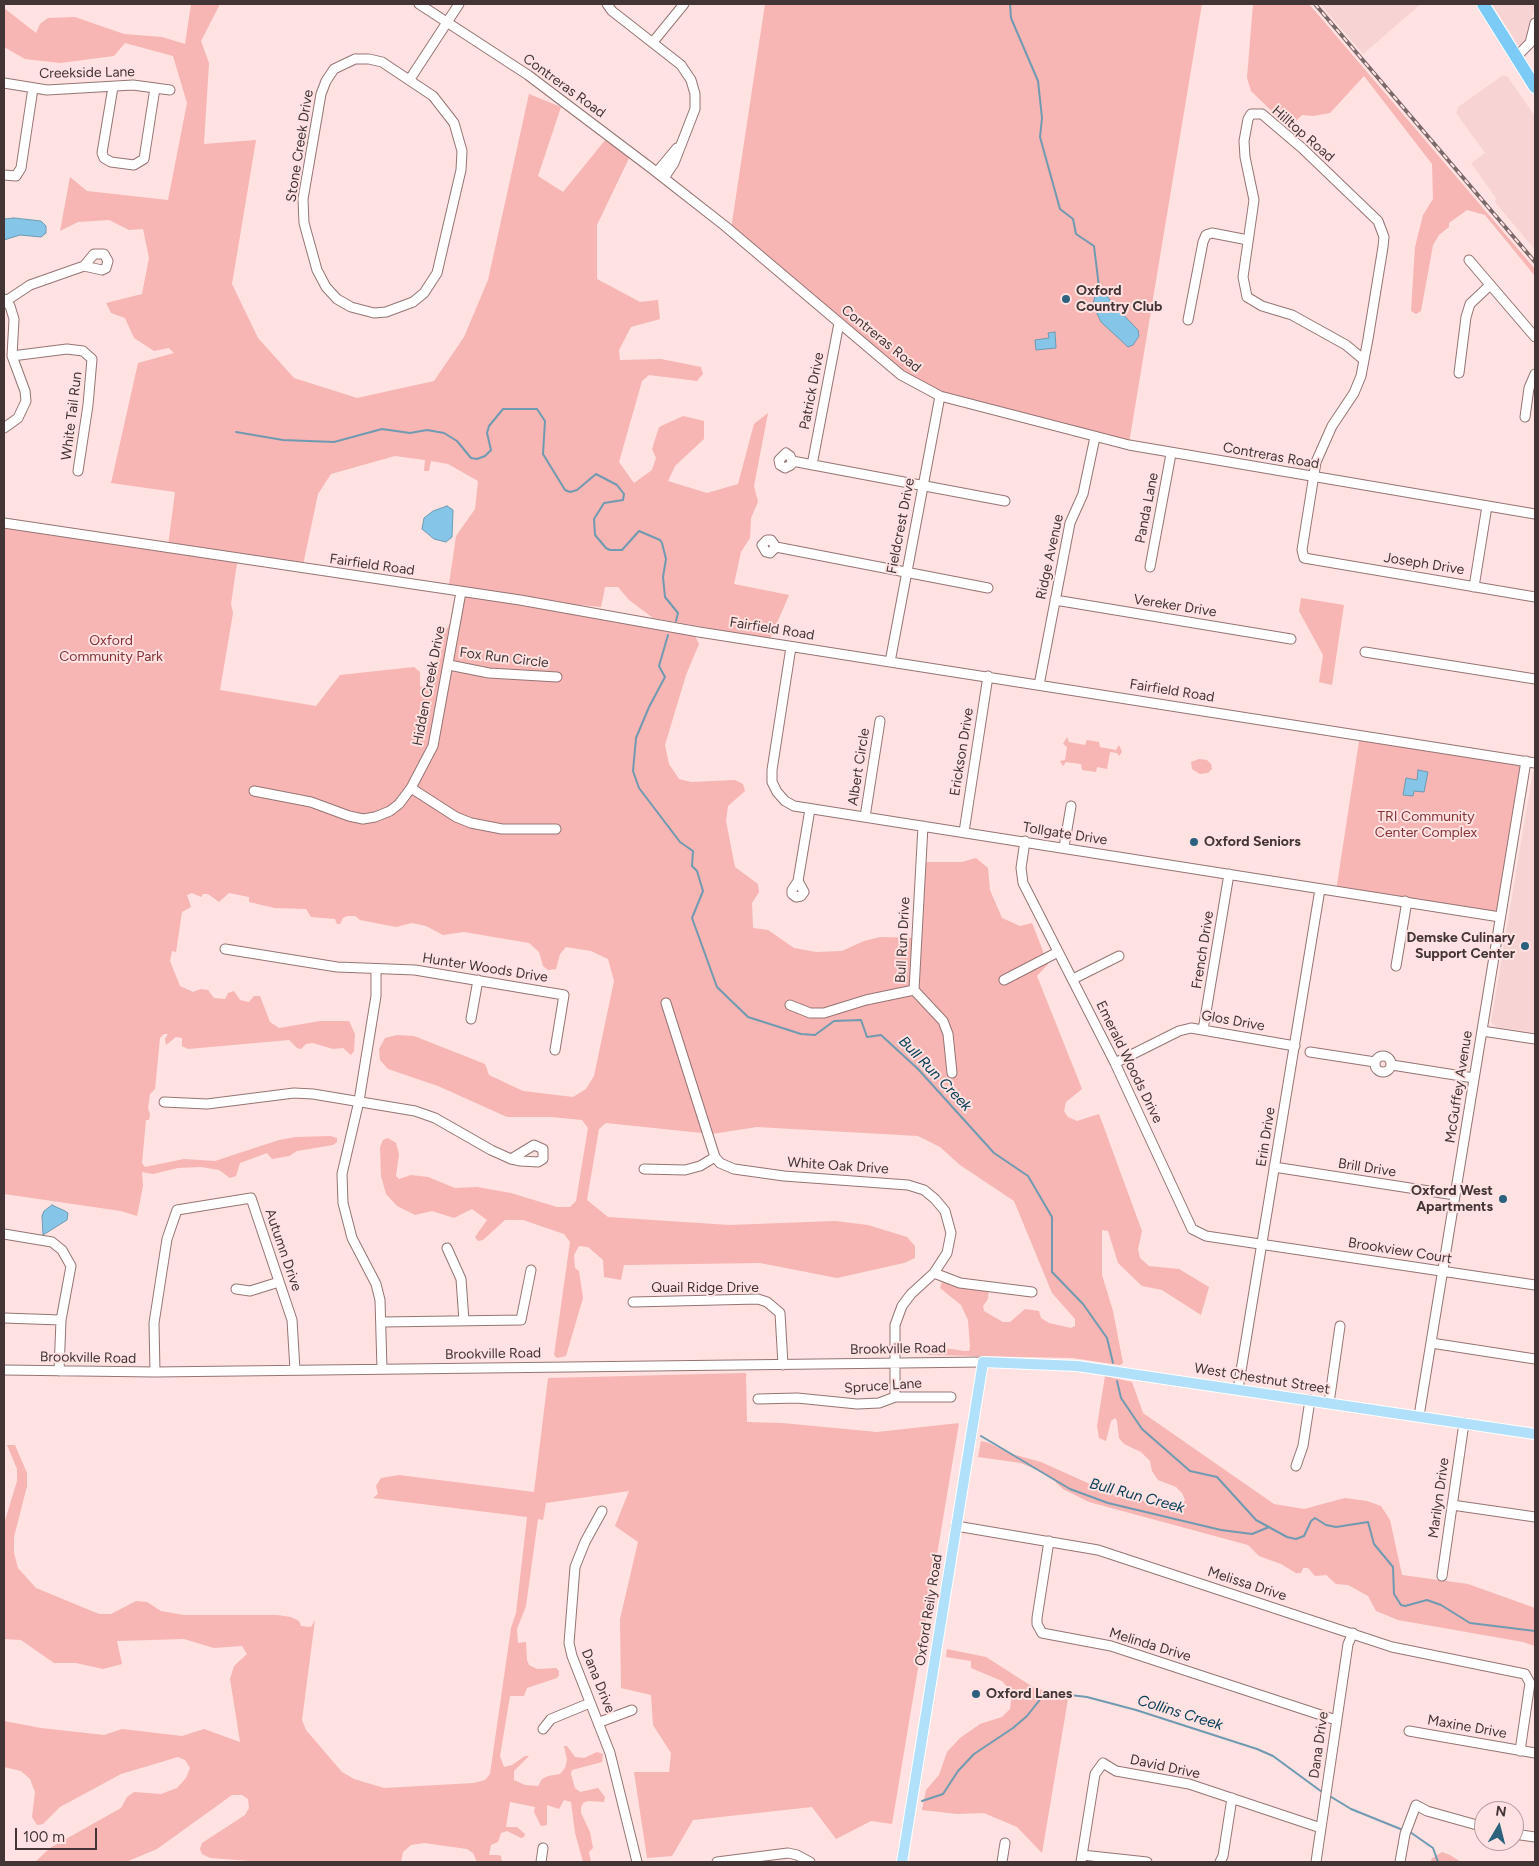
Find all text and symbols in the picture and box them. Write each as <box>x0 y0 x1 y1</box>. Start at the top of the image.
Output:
street label: Contreras Road <box>520 50 608 122</box>
street label: Creekside Lane <box>39 64 135 82</box>
street label: Stone Creek Drive <box>283 89 317 203</box>
street label: Hilltop Road <box>1268 102 1338 166</box>
place label: Oxford Country Club <box>1076 283 1162 316</box>
marker: Oxford Country Club <box>1060 293 1072 305</box>
street label: Contreras Road <box>838 302 924 376</box>
street label: Patrick Drive <box>796 351 828 431</box>
street label: White Tail Run <box>58 371 86 461</box>
street label: Contreras Road <box>1221 439 1321 473</box>
street label: Panda Lane <box>1132 471 1162 545</box>
street label: Fieldcrest Drive <box>883 477 919 575</box>
street label: Ridge Avenue <box>1033 513 1067 601</box>
street label: Joseph Drive <box>1382 549 1466 579</box>
street label: Fairfield Road <box>328 551 416 579</box>
street label: Vereker Drive <box>1132 591 1218 621</box>
street label: Fairfield Road <box>728 614 816 644</box>
street label: Hidden Creek Drive <box>409 625 449 747</box>
park label: Oxford Community Park <box>59 633 163 666</box>
street label: Fox Run Circle <box>458 644 550 672</box>
street label: Fairfield Road <box>1128 676 1216 706</box>
street label: Erickson Drive <box>947 707 977 797</box>
street label: Albert Circle <box>845 727 873 807</box>
park label: TRI Community Center Complex <box>1375 809 1477 842</box>
street label: Tollgate Drive <box>1022 819 1108 849</box>
place label: Oxford Seniors <box>1204 834 1301 850</box>
marker: Oxford Seniors <box>1188 836 1200 848</box>
street label: Bull Run Drive <box>892 897 914 983</box>
street label: French Drive <box>1189 910 1217 990</box>
place label: Demske Culinary Support Center <box>1406 930 1515 962</box>
marker: Demske Culinary Support Center <box>1519 940 1531 952</box>
street label: Hunter Woods Drive <box>421 950 549 986</box>
street label: Emerald Woods Drive <box>1092 998 1166 1126</box>
street label: Glos Drive <box>1200 1007 1266 1035</box>
street label: McGuffey Avenue <box>1442 1029 1476 1145</box>
water label: Bull Run Creek <box>895 1033 975 1115</box>
street label: Erin Drive <box>1253 1106 1279 1168</box>
street label: White Oak Drive <box>787 1154 889 1178</box>
street label: Brill Drive <box>1337 1155 1397 1181</box>
place label: Oxford West Apartments <box>1411 1183 1493 1216</box>
marker: Oxford West Apartments <box>1497 1193 1509 1205</box>
street label: Autumn Drive <box>261 1207 305 1293</box>
street label: Brookview Court <box>1347 1235 1453 1267</box>
street label: Quail Ridge Drive <box>651 1280 759 1296</box>
street label: Brookville Road <box>850 1340 946 1358</box>
street label: Brookville Road <box>445 1345 541 1363</box>
street label: Brookville Road <box>40 1349 136 1367</box>
street label: West Chestnut Street <box>1193 1360 1331 1398</box>
street label: Spruce Lane <box>844 1375 922 1397</box>
street label: Marilyn Drive <box>1425 1457 1453 1539</box>
water label: Bull Run Creek <box>1088 1475 1186 1517</box>
street label: Oxford Reily Road <box>912 1553 946 1667</box>
street label: Melissa Drive <box>1205 1563 1289 1605</box>
street label: Melinda Drive <box>1107 1625 1193 1665</box>
street label: Dana Drive <box>578 1647 618 1715</box>
place label: Oxford Lanes <box>986 1686 1072 1702</box>
marker: Oxford Lanes <box>970 1688 982 1700</box>
water label: Collins Creek <box>1135 1691 1225 1735</box>
street label: Dana Drive <box>1306 1710 1332 1780</box>
street label: Maxine Drive <box>1426 1712 1508 1742</box>
street label: David Drive <box>1128 1751 1202 1783</box>
north arrow <box>1474 1801 1524 1851</box>
text: N <box>1494 1802 1508 1821</box>
scale bar <box>18 1818 100 1850</box>
text: 100 m <box>23 1828 65 1846</box>

